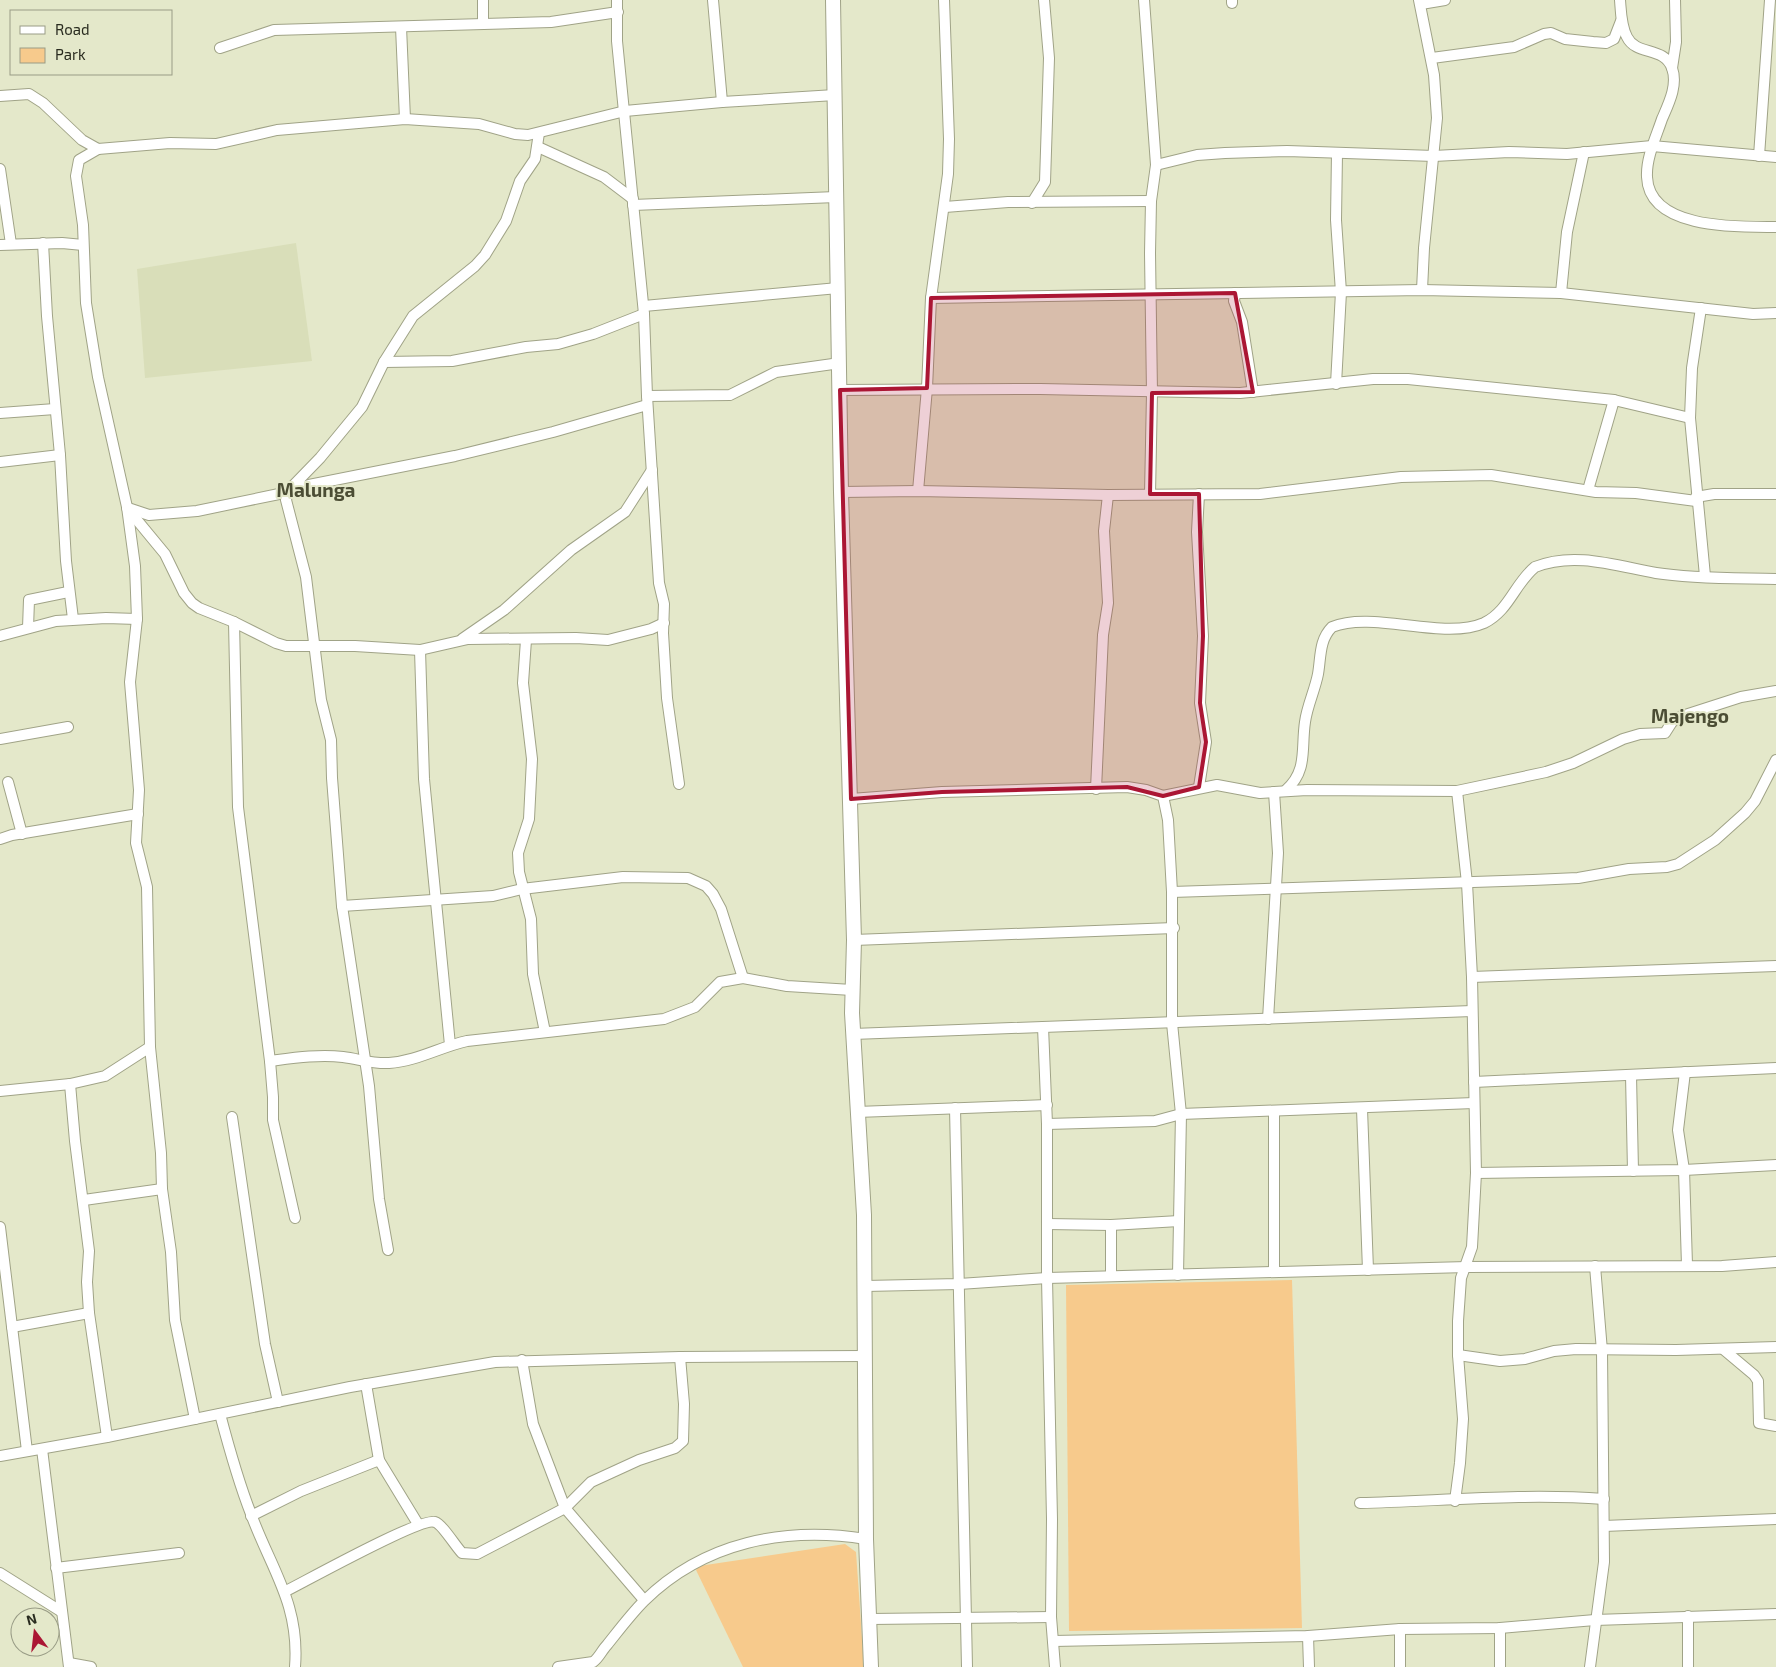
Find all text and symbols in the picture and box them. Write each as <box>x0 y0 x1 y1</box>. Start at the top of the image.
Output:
legend <box>10 10 172 75</box>
text: Road <box>55 20 90 38</box>
text: Park <box>55 45 86 63</box>
district label: Malunga <box>277 478 355 501</box>
district label: Majengo <box>1651 704 1729 727</box>
north arrow <box>10 1607 60 1657</box>
text: N <box>24 1609 39 1628</box>

